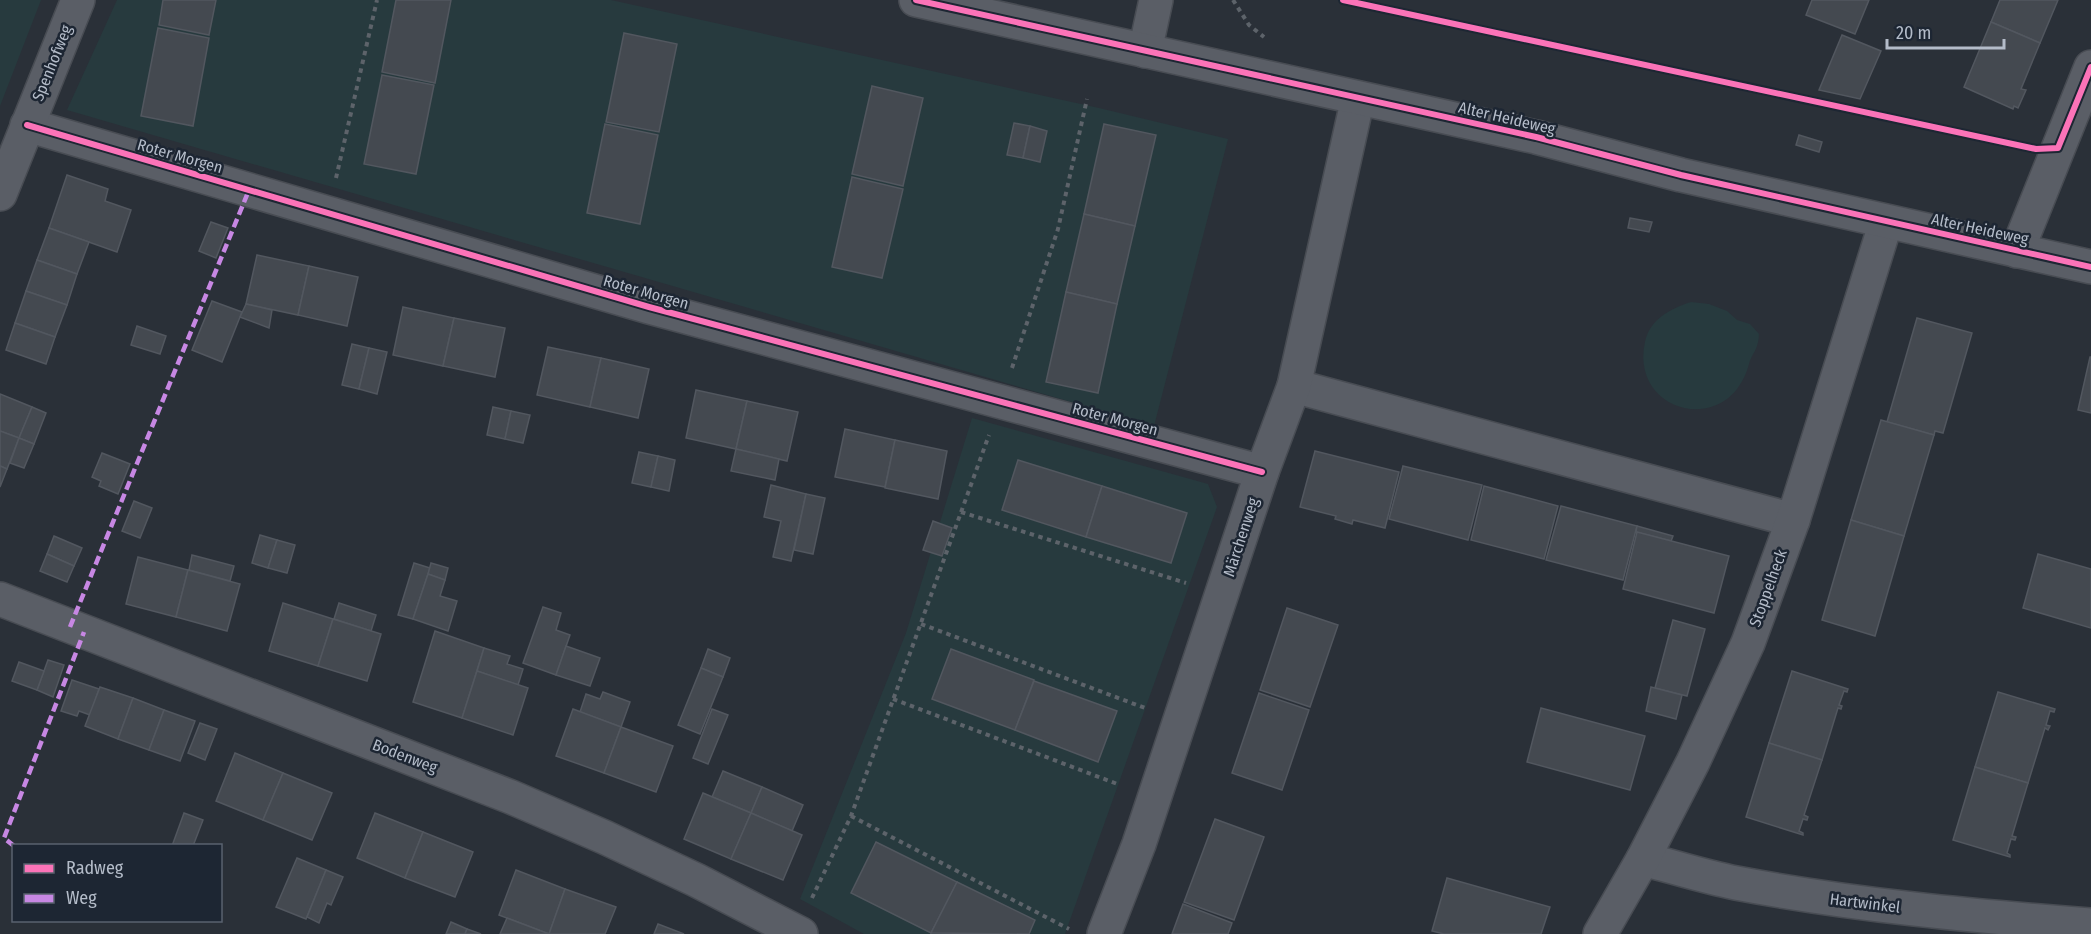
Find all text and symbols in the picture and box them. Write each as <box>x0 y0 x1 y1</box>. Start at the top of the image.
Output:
scale bar <box>1887 12 2004 50</box>
street label: Spenhofweg <box>28 22 76 104</box>
text: 20 m <box>1896 22 1931 44</box>
street label: Alter Heideweg <box>1457 98 1558 138</box>
street label: Roter Morgen <box>135 135 225 177</box>
street label: Alter Heideweg <box>1930 209 2031 249</box>
street label: Roter Morgen <box>601 271 691 313</box>
street label: Roter Morgen <box>1070 398 1160 440</box>
street label: Märchenweg <box>1219 495 1263 579</box>
street label: Stoppelheck <box>1745 546 1791 629</box>
street label: Bodenweg <box>370 735 441 777</box>
legend <box>12 844 222 922</box>
text: Radweg <box>66 857 124 879</box>
text: Weg <box>66 887 97 909</box>
street label: Hartwinkel <box>1829 889 1901 917</box>

